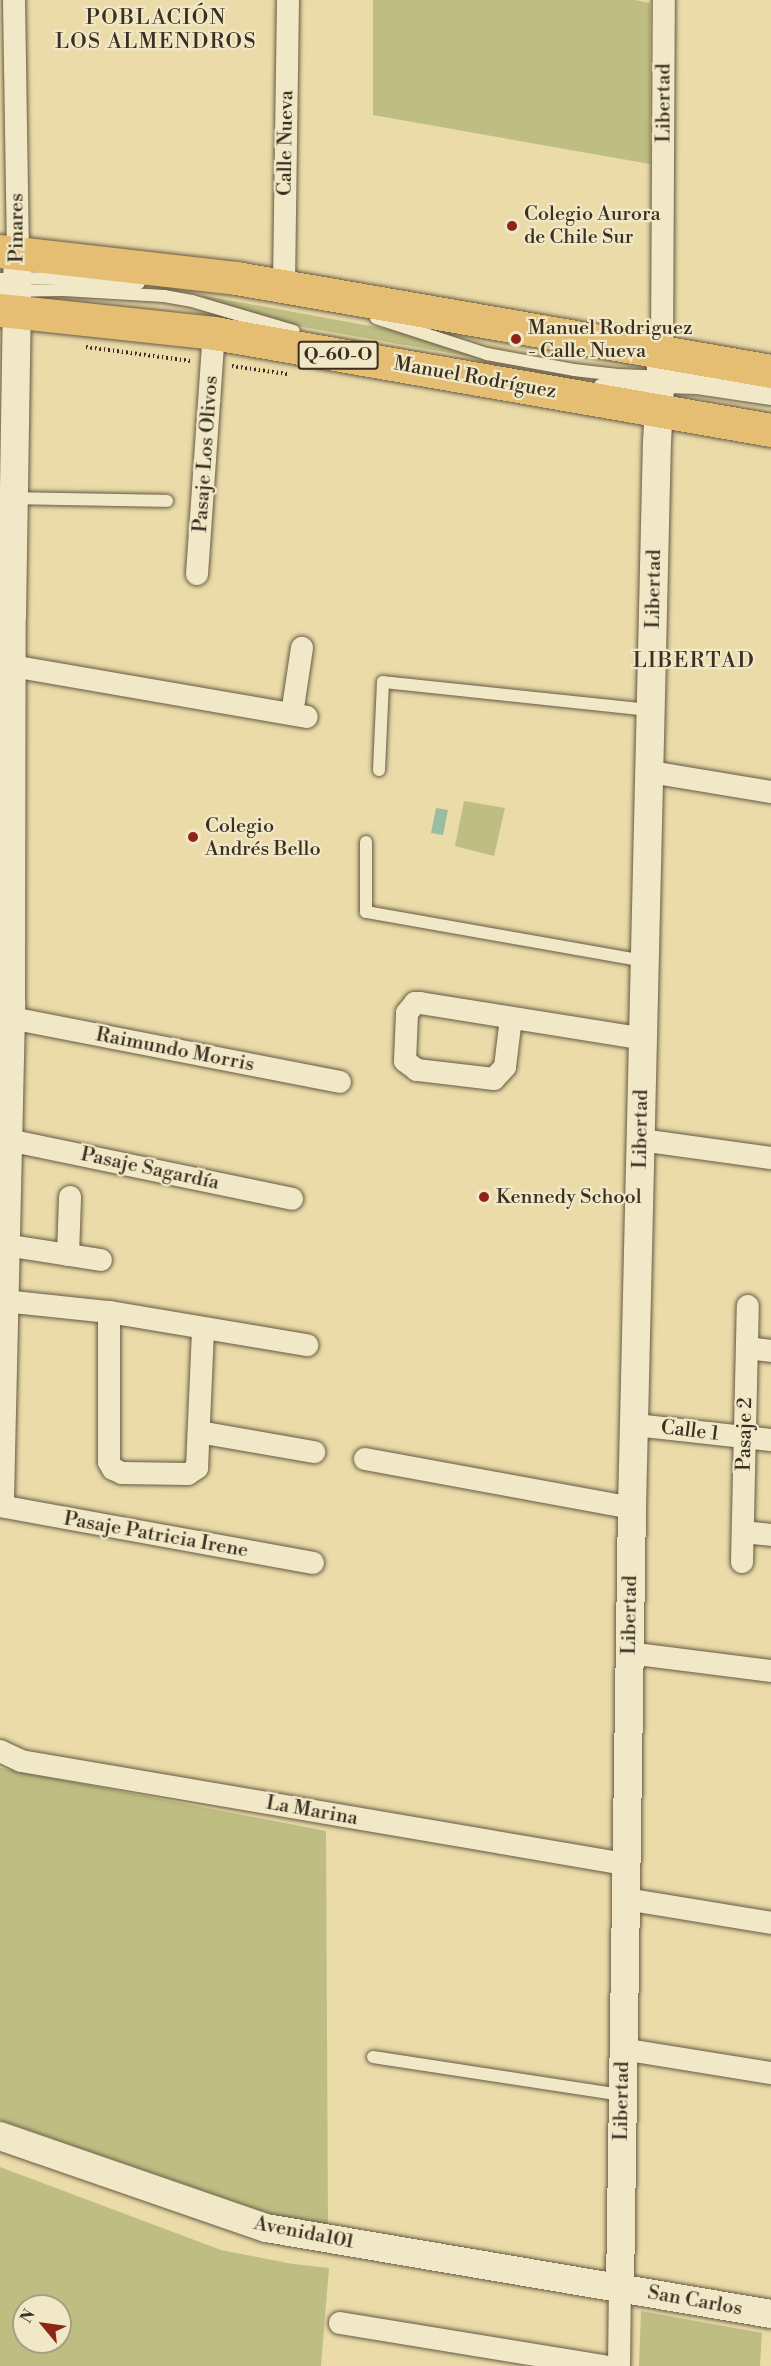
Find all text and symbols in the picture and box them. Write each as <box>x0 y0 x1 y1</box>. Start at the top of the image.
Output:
district label: POBLACIÓN LOS ALMENDROS <box>55 5 257 55</box>
street label: Libertad <box>652 63 676 143</box>
street label: Calle Nueva <box>273 90 299 196</box>
street label: Pinares <box>5 193 29 263</box>
place label: Colegio Aurora de Chile Sur <box>524 202 661 249</box>
marker: Colegio Aurora de Chile Sur <box>505 219 519 233</box>
place label: Manuel Rodriguez - Calle Nueva <box>528 316 693 363</box>
marker: Manuel Rodriguez - Calle Nueva <box>509 332 523 346</box>
road number: Q-60-O <box>298 340 378 370</box>
street label: Manuel Rodríguez <box>392 352 558 404</box>
street label: Pasaje Los Olivos <box>189 375 223 533</box>
street label: Libertad <box>641 549 667 629</box>
district label: LIBERTAD <box>633 648 755 674</box>
place label: Colegio Andrés Bello <box>205 814 321 861</box>
marker: Colegio Andrés Bello <box>186 830 200 844</box>
street label: Raimundo Morris <box>94 1023 256 1077</box>
street label: Libertad <box>628 1089 654 1169</box>
street label: Pasaje Sagardía <box>79 1143 221 1195</box>
place label: Kennedy School <box>496 1185 642 1209</box>
marker: Kennedy School <box>477 1190 491 1204</box>
street label: Pasaje 2 <box>732 1397 758 1471</box>
street label: Calle 1 <box>659 1416 721 1446</box>
street label: Pasaje Patricia Irene <box>62 1507 250 1563</box>
street label: Libertad <box>617 1575 643 1655</box>
street label: La Marina <box>264 1791 360 1831</box>
street label: Libertad <box>609 2061 635 2141</box>
street label: Avenida101 <box>252 2212 356 2254</box>
street label: San Carlos <box>646 2281 744 2321</box>
north arrow <box>12 2294 72 2354</box>
text: N <box>16 2306 40 2327</box>

